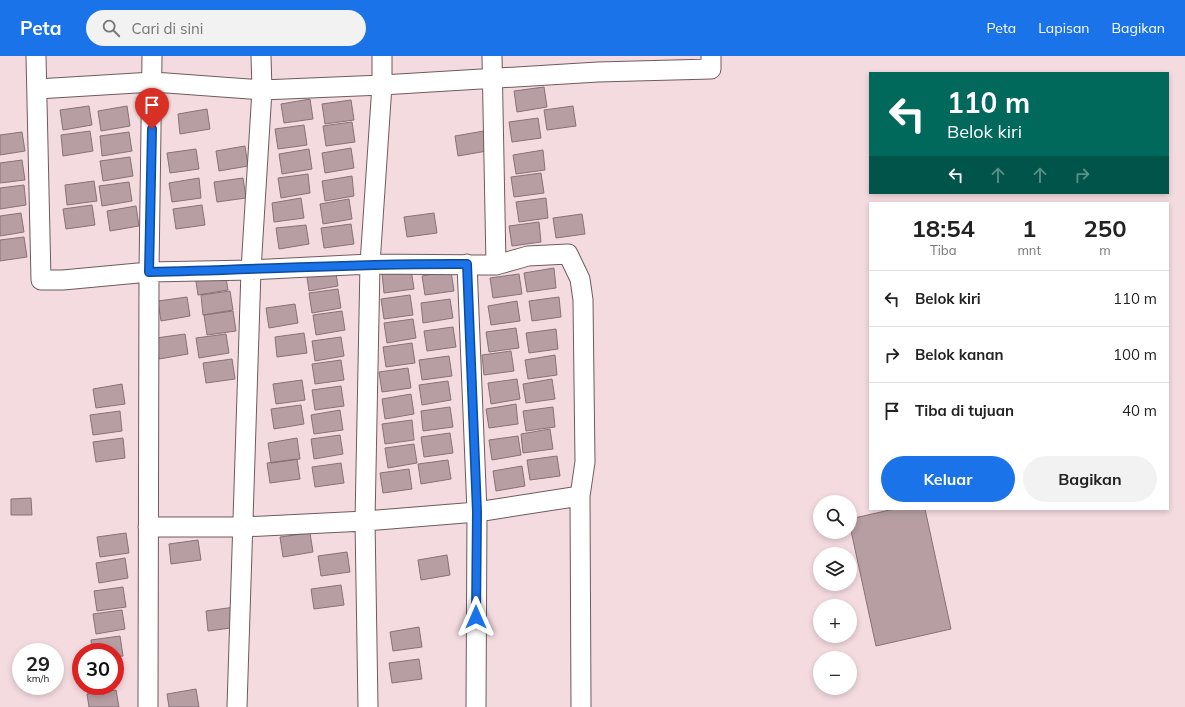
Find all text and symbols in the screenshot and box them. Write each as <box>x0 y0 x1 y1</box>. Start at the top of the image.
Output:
search box <box>86 10 366 46</box>
text: Peta <box>20 16 62 40</box>
icon: search <box>100 17 122 39</box>
text: Cari di sini <box>132 19 203 38</box>
text: Peta <box>987 19 1016 37</box>
text: Lapisan <box>1038 19 1090 37</box>
text: Bagikan <box>1112 19 1165 37</box>
text: 110 m <box>947 85 1030 120</box>
pin <box>135 88 169 129</box>
icon: left <box>881 88 933 140</box>
icon: arrive <box>141 94 163 116</box>
text: Belok kiri <box>947 120 1022 143</box>
icon: left <box>945 164 967 186</box>
icon: ahead <box>987 164 1009 186</box>
icon: ahead <box>1029 164 1051 186</box>
icon: right <box>1071 164 1093 186</box>
text: 18:54 <box>911 213 975 243</box>
text: 1 <box>1022 213 1036 243</box>
text: 250 <box>1083 213 1127 243</box>
text: Tiba <box>930 242 956 258</box>
text: mnt <box>1017 242 1041 258</box>
text: m <box>1099 242 1111 258</box>
icon: left <box>881 288 903 310</box>
text: Belok kiri <box>915 289 981 308</box>
text: 110 m <box>1113 289 1157 308</box>
icon: right <box>881 344 903 366</box>
text: Belok kanan <box>915 345 1004 364</box>
text: 100 m <box>1113 345 1157 364</box>
icon: arrive <box>881 400 903 422</box>
text: Tiba di tujuan <box>915 401 1014 420</box>
text: 40 m <box>1122 401 1157 420</box>
button: Keluar <box>881 456 1015 502</box>
button: Bagikan <box>1023 456 1157 502</box>
map controls <box>813 495 857 695</box>
button: search <box>813 495 857 539</box>
button: layers <box>813 547 857 591</box>
position arrow <box>455 596 497 638</box>
button: + <box>813 599 857 643</box>
speed limit sign: 30 <box>72 643 124 695</box>
text: 29 <box>26 651 50 676</box>
button: − <box>813 651 857 695</box>
text: km/h <box>27 672 49 685</box>

